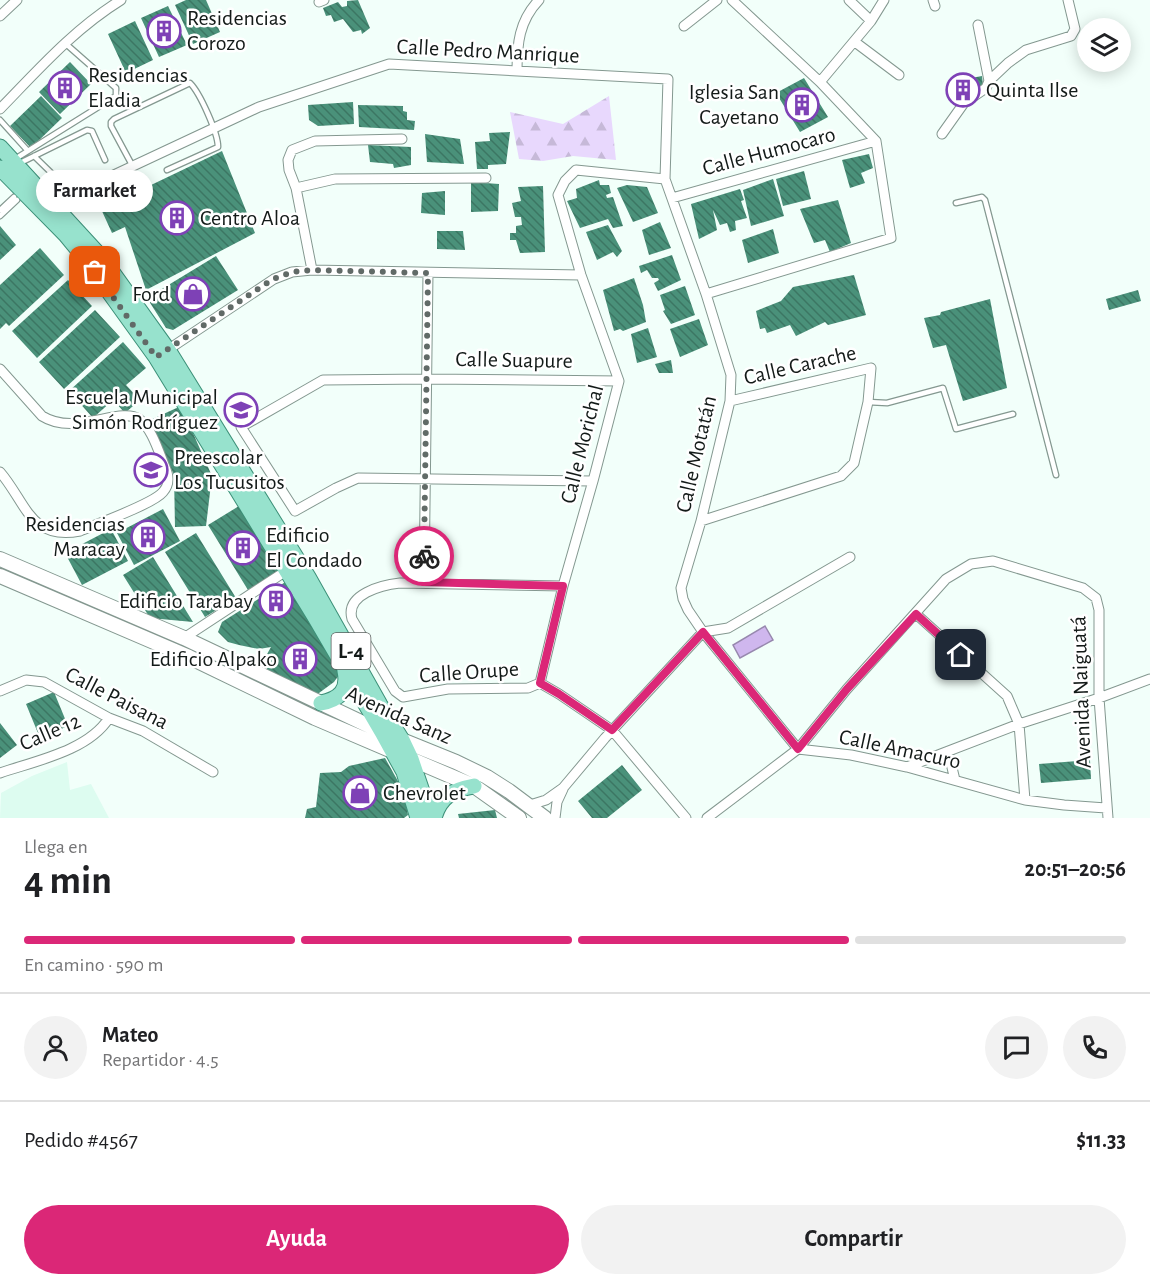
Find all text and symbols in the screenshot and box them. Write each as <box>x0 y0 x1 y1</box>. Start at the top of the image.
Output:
place label: Residencias Corozo <box>187 7 287 54</box>
building icon: Residencias Corozo <box>146 13 182 49</box>
map controls <box>1077 18 1131 72</box>
button: layers <box>1077 18 1131 72</box>
street label: Calle Pedro Manrique <box>396 35 580 67</box>
place label: Residencias Eladia <box>88 64 188 111</box>
building icon: Residencias Eladia <box>47 70 83 106</box>
building icon: Quinta Ilse <box>945 72 981 108</box>
place label: Quinta Ilse <box>986 79 1078 101</box>
place label: Iglesia San Cayetano <box>689 81 779 128</box>
building icon: Iglesia San Cayetano <box>784 87 820 123</box>
street label: Calle Humocaro <box>700 123 838 179</box>
callout: Farmarket <box>36 170 154 212</box>
text: Farmarket <box>53 181 136 201</box>
building icon: Centro Aloa <box>159 200 195 236</box>
place label: Centro Aloa <box>200 207 300 229</box>
pin <box>69 246 120 297</box>
icon: bag <box>78 255 111 288</box>
shop icon: Ford <box>175 276 211 312</box>
place label: Ford <box>132 283 170 305</box>
street label: Calle Carache <box>742 341 858 389</box>
street label: Calle Suapure <box>455 348 573 372</box>
street label: Calle Morichal <box>557 382 607 506</box>
place label: Escuela Municipal Simón Rodríguez <box>65 386 218 433</box>
school or university icon: Escuela Municipal Simón Rodríguez <box>223 392 259 428</box>
street label: Calle Motatán <box>672 393 720 515</box>
place label: Preescolar Los Tucusitos <box>174 446 285 493</box>
school or university icon: Preescolar Los Tucusitos <box>133 452 169 488</box>
place label: Residencias Maracay <box>25 513 126 560</box>
building icon: Residencias Maracay <box>130 519 166 555</box>
place label: Edificio El Condado <box>266 524 362 571</box>
courier <box>394 526 454 586</box>
building icon: Edificio El Condado <box>225 530 261 566</box>
icon: bike <box>408 540 441 573</box>
building icon: Edificio Tarabay <box>258 583 294 619</box>
place label: Edificio Tarabay <box>119 590 254 612</box>
street label: Avenida Naiguatá <box>1067 615 1095 769</box>
pin <box>935 629 986 680</box>
road number: L-4 <box>332 633 370 669</box>
icon: home <box>944 638 977 671</box>
building icon: Edificio Alpako <box>282 641 318 677</box>
place label: Edificio Alpako <box>150 648 277 670</box>
street label: Calle Orupe <box>418 658 520 686</box>
street label: Calle Paisana <box>62 663 172 733</box>
street label: Avenida Sanz <box>343 682 455 748</box>
street label: Calle 12 <box>16 709 84 755</box>
street label: Calle Amacuro <box>837 725 963 773</box>
shop icon: Chevrolet <box>342 775 378 811</box>
place label: Chevrolet <box>383 782 466 804</box>
text: Llega en <box>24 837 88 857</box>
text: 20:51–20:56 <box>1025 858 1126 880</box>
text: 4 min <box>24 862 112 901</box>
text: En camino · 590 m <box>24 955 163 975</box>
button: person <box>24 1016 87 1079</box>
button: chat <box>985 1016 1048 1079</box>
button: phone <box>1063 1016 1126 1079</box>
text: Mateo <box>102 1024 158 1046</box>
text: Repartidor · 4.5 <box>102 1050 219 1070</box>
text: Pedido #4567 <box>24 1129 138 1151</box>
text: $11.33 <box>1076 1129 1126 1151</box>
button: Ayuda <box>24 1205 569 1274</box>
button: Compartir <box>581 1205 1126 1274</box>

